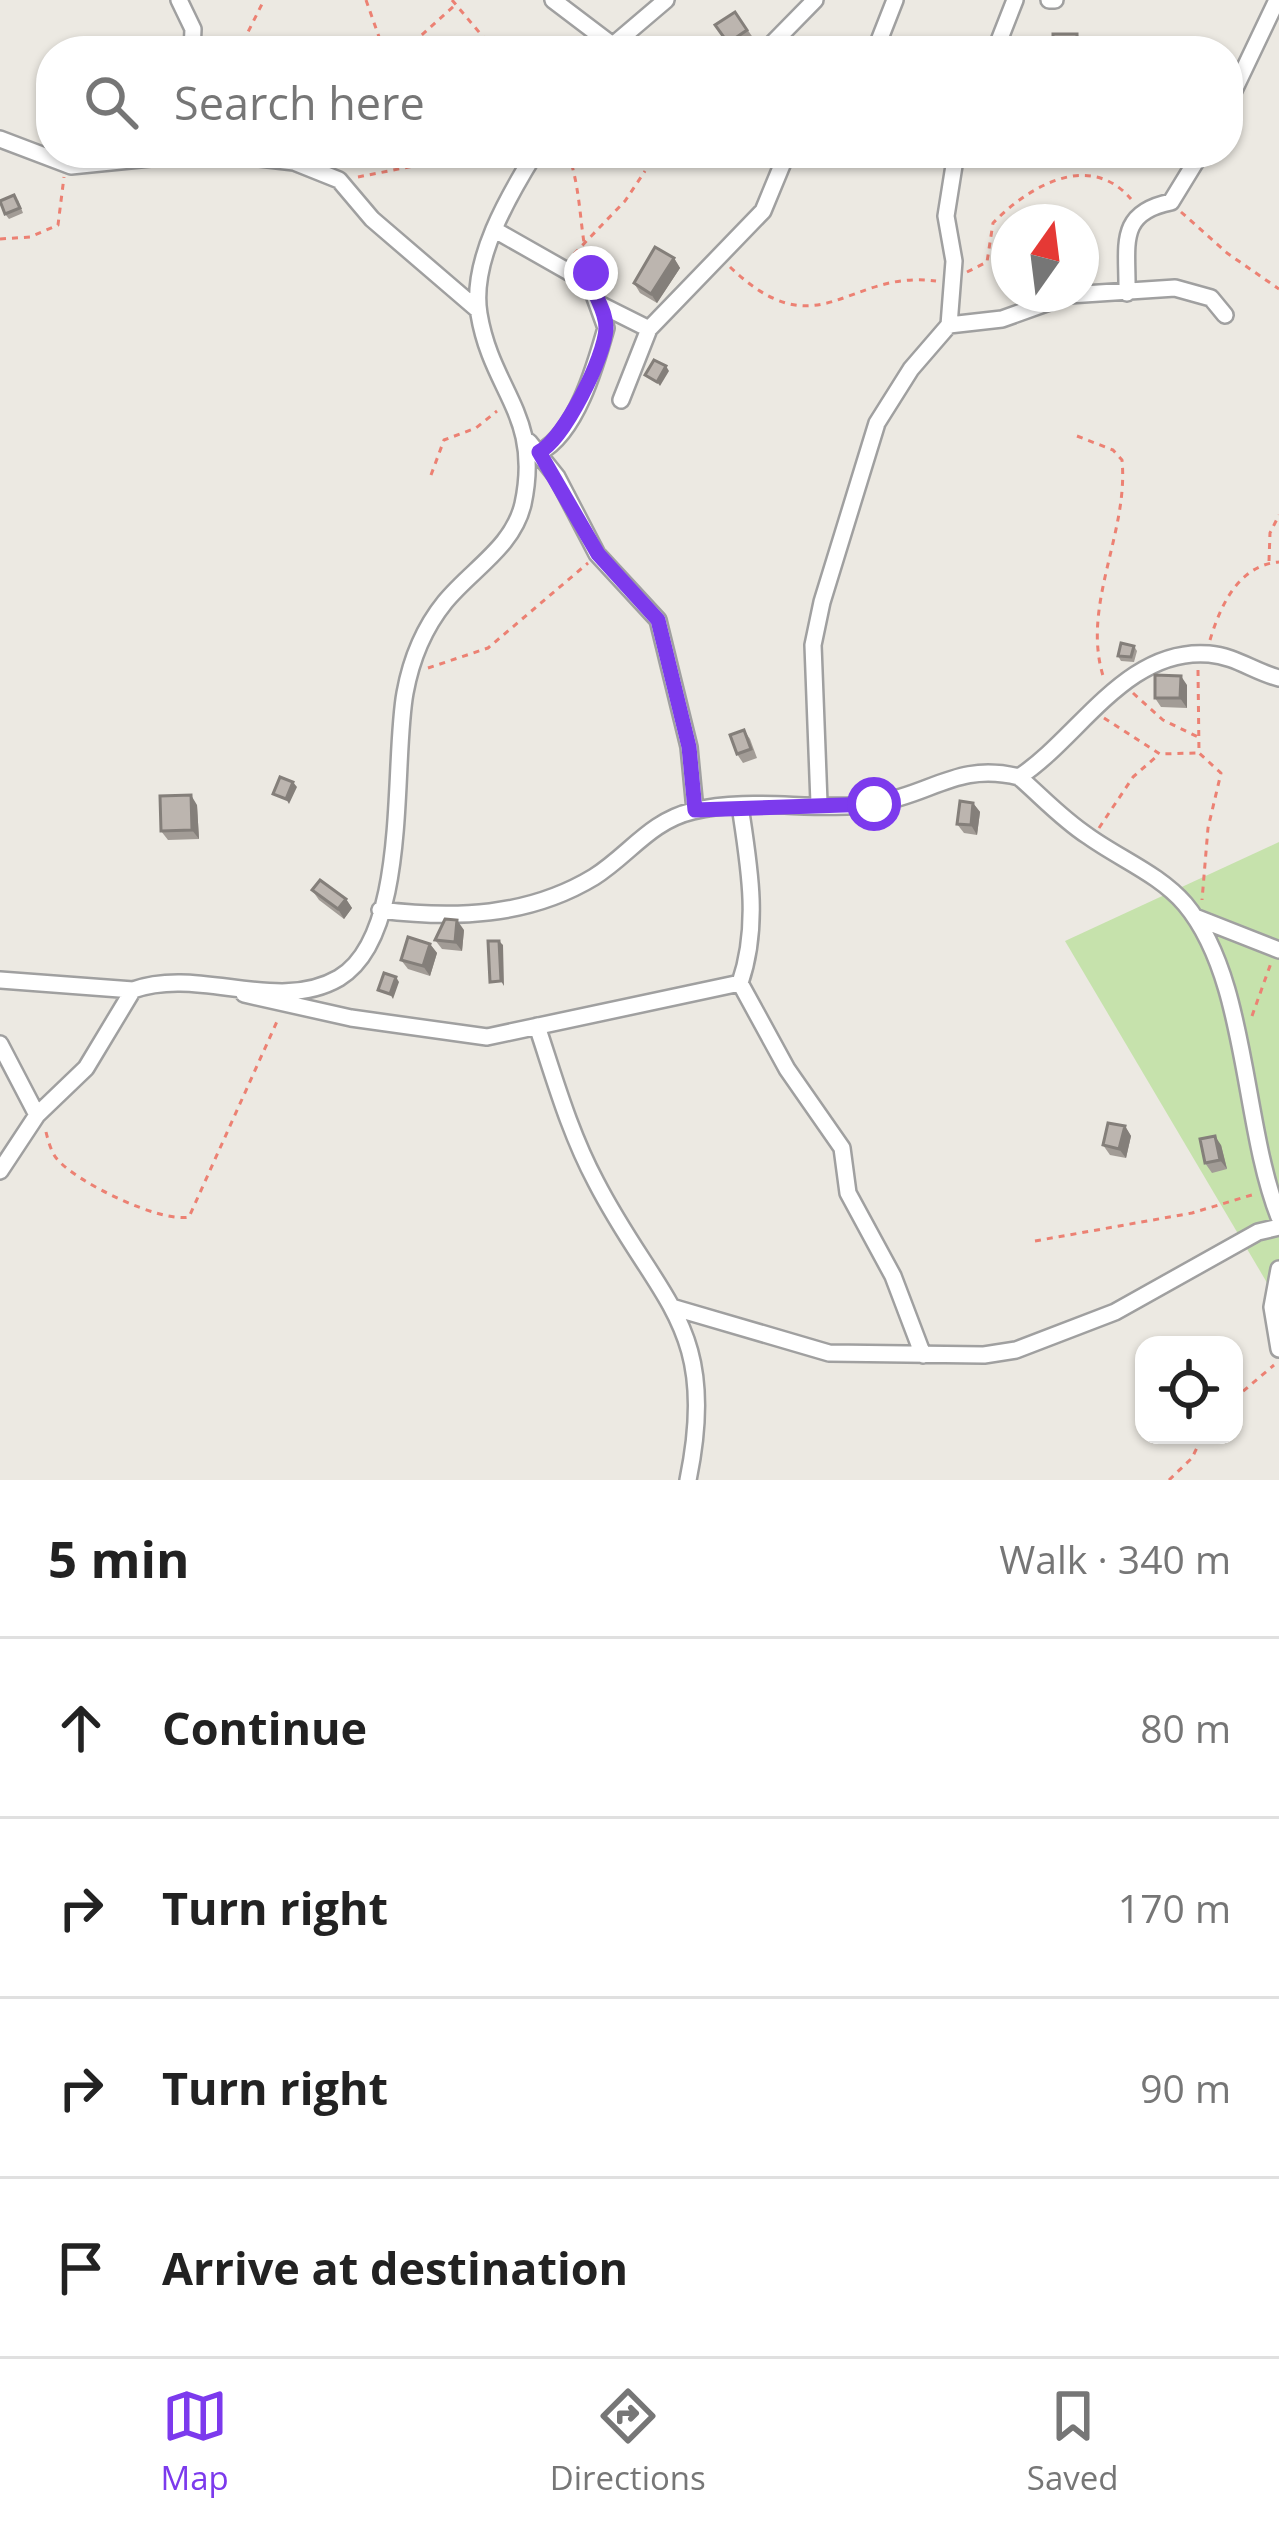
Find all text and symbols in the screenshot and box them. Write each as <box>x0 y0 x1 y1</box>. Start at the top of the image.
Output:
search box <box>36 36 1243 168</box>
icon: search <box>78 69 144 135</box>
text: Search here <box>174 72 425 133</box>
north arrow <box>991 204 1099 312</box>
route end <box>564 246 618 300</box>
route start <box>847 777 901 831</box>
map controls <box>1135 1336 1243 1444</box>
button: locate <box>1135 1336 1243 1444</box>
text: 5 min <box>48 1523 190 1593</box>
text: Walk · 340 m <box>999 1532 1231 1585</box>
icon: ahead <box>48 1695 114 1761</box>
text: Continue <box>162 1697 367 1758</box>
text: 80 m <box>1140 1701 1231 1754</box>
icon: right <box>48 1875 114 1941</box>
text: Turn right <box>162 1877 388 1938</box>
text: 170 m <box>1118 1881 1231 1934</box>
icon: right <box>48 2055 114 2121</box>
text: Turn right <box>162 2057 388 2118</box>
text: 90 m <box>1140 2061 1231 2114</box>
icon: arrive <box>48 2235 114 2301</box>
text: Arrive at destination <box>162 2237 628 2298</box>
tab: Map <box>161 2383 229 2500</box>
tab: Directions <box>550 2383 706 2500</box>
tab: Saved <box>1027 2383 1118 2500</box>

